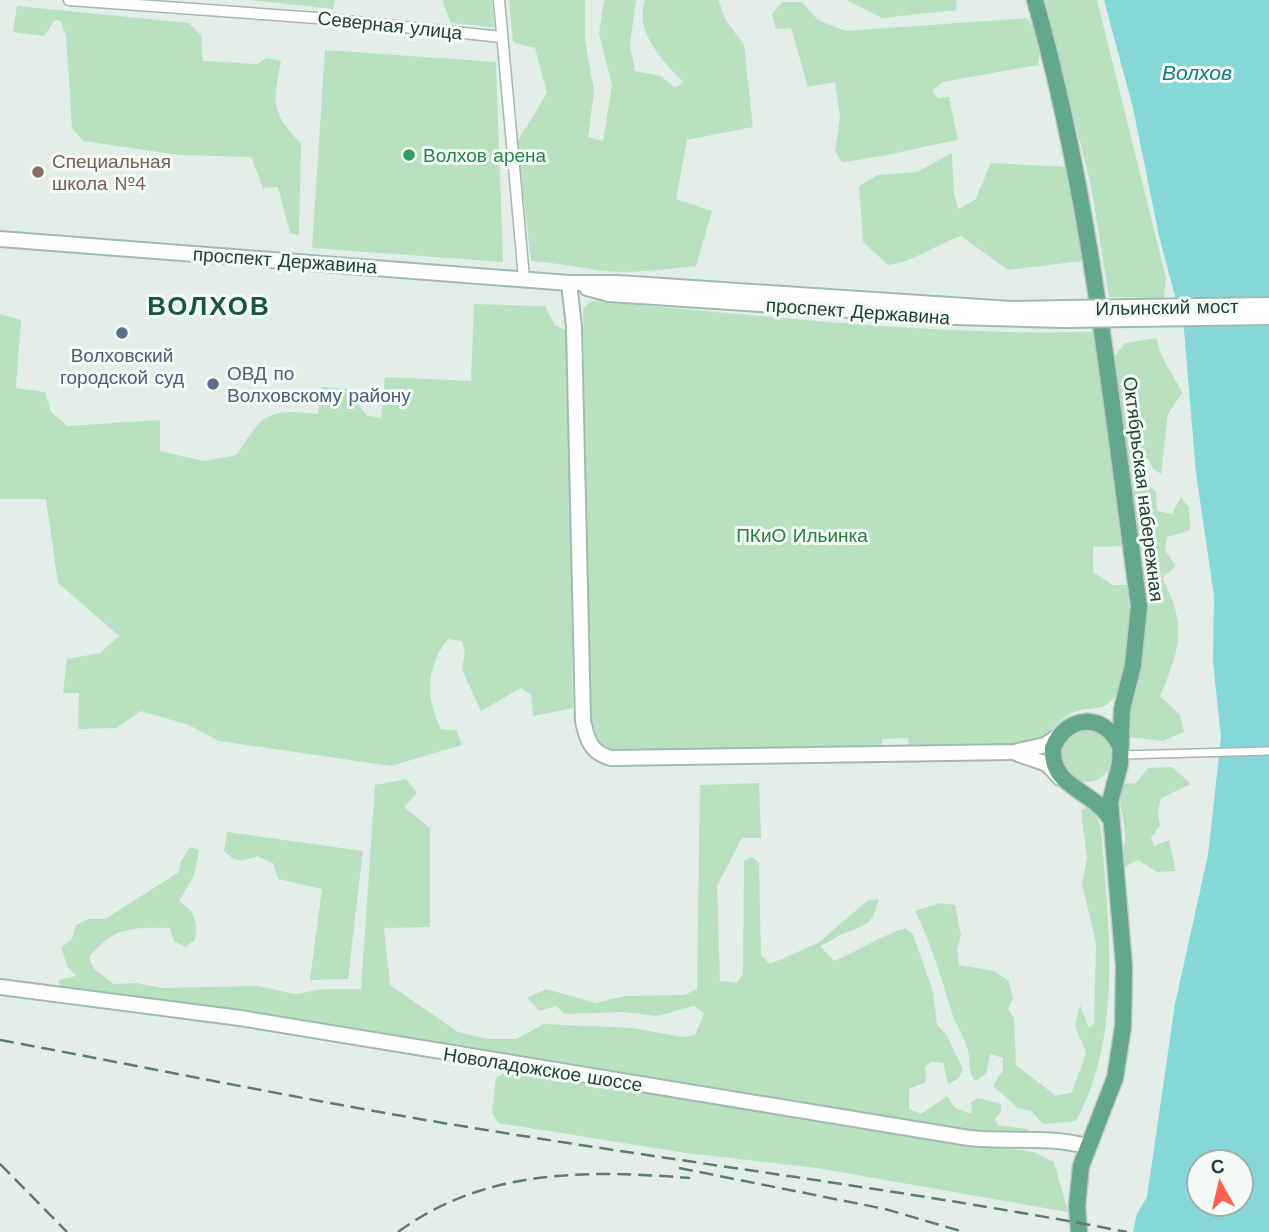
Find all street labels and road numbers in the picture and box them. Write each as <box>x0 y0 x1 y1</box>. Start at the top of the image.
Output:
street label: Северная улица <box>316 6 464 45</box>
street label: проспект Державина <box>192 243 378 278</box>
street label: проспект Державина <box>765 294 951 329</box>
street label: Ильинский мост <box>1095 295 1239 320</box>
street label: Октябрьская набережная <box>1118 375 1169 603</box>
street label: Новоладожское шоссе <box>442 1042 644 1097</box>

